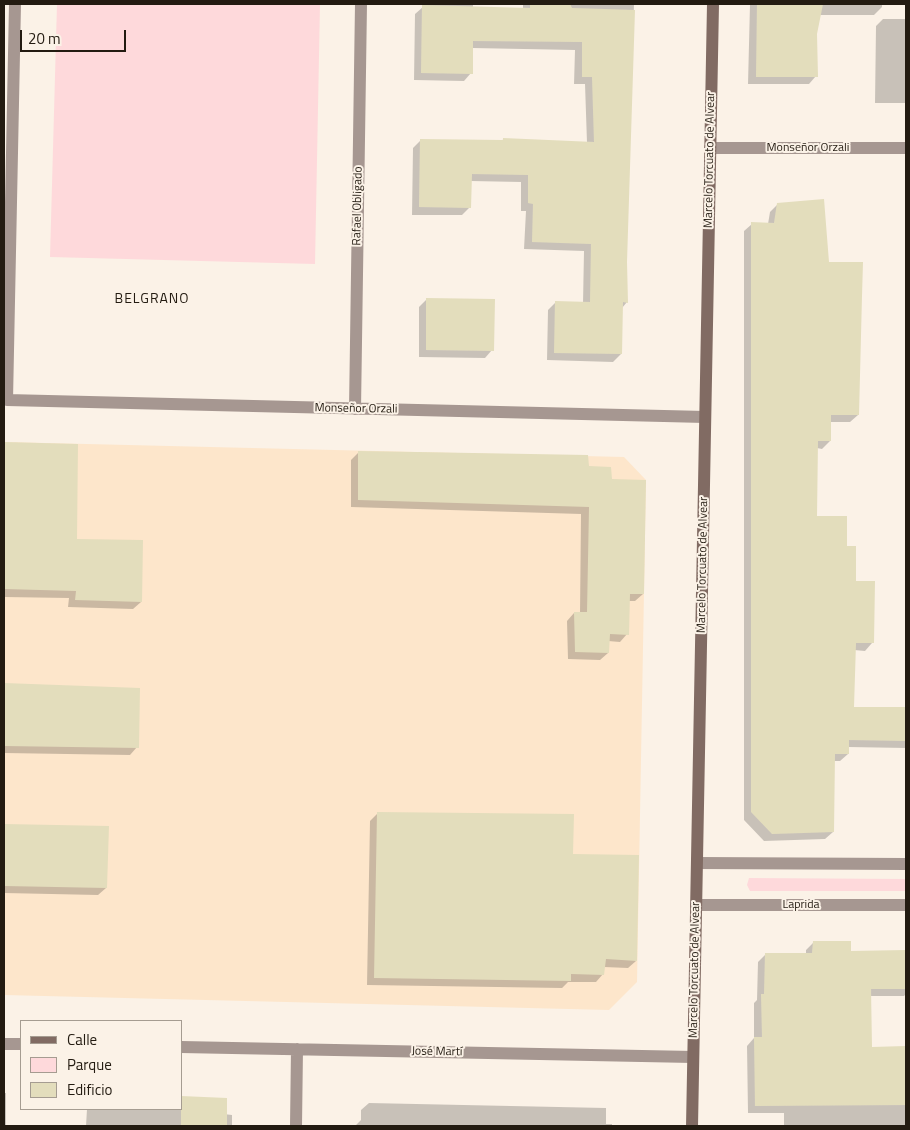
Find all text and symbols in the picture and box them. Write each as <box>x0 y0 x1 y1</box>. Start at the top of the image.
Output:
scale bar <box>22 20 129 52</box>
text: 20 m <box>28 27 61 50</box>
street label: Marcelo Torcuato de Alvear <box>702 92 718 228</box>
street label: Monseñor Orzali <box>767 141 849 155</box>
street label: Rafael Obligado <box>350 166 366 246</box>
district label: BELGRANO <box>114 292 190 308</box>
street label: Monseñor Orzali <box>314 401 398 417</box>
street label: Marcelo Torcuato de Alvear <box>695 497 711 633</box>
street label: Laprida <box>782 898 820 912</box>
street label: Marcelo Torcuato de Alvear <box>687 902 703 1038</box>
legend <box>20 1020 182 1110</box>
text: Calle <box>67 1028 97 1051</box>
street label: José Martí <box>411 1044 463 1060</box>
text: Parque <box>67 1053 112 1076</box>
text: Edificio <box>67 1078 112 1101</box>

